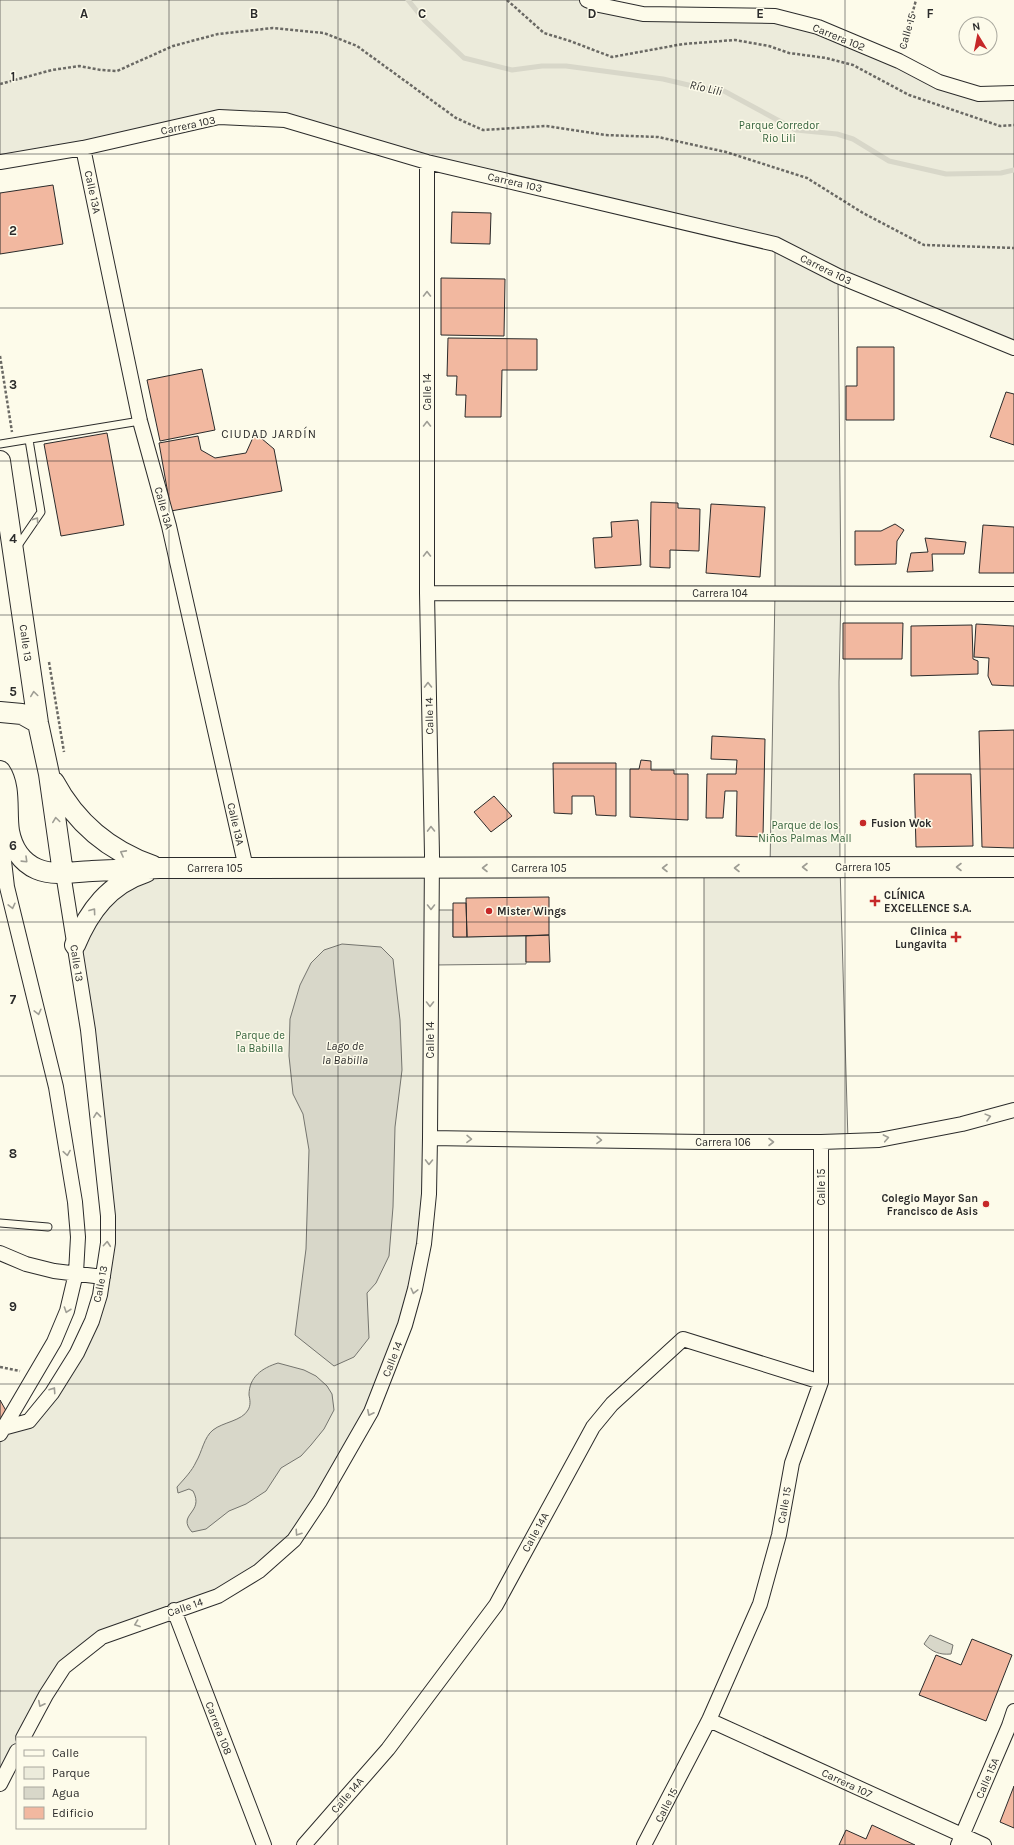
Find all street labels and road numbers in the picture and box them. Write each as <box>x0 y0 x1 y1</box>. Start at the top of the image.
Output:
street label: Calle 15 <box>896 12 919 51</box>
street label: Carrera 102 <box>811 21 867 54</box>
street label: Carrera 103 <box>160 113 217 138</box>
street label: Calle 13A <box>82 169 104 215</box>
street label: Carrera 103 <box>486 170 543 195</box>
street label: Carrera 103 <box>798 251 854 288</box>
street label: Calle 14 <box>421 374 434 411</box>
street label: Calle 13A <box>152 485 176 532</box>
street label: Carrera 104 <box>692 587 748 600</box>
street label: Calle 13 <box>16 624 35 662</box>
street label: Calle 14 <box>423 697 436 735</box>
street label: Calle 13A <box>224 801 247 848</box>
street label: Carrera 105 <box>835 861 891 874</box>
street label: Carrera 105 <box>187 862 243 875</box>
street label: Carrera 105 <box>511 862 567 875</box>
street label: Calle 13 <box>67 944 86 983</box>
street label: Calle 14 <box>424 1022 437 1059</box>
street label: Carrera 106 <box>695 1136 751 1149</box>
street label: Calle 15 <box>815 1168 828 1206</box>
street label: Calle 13 <box>91 1265 110 1304</box>
street label: Calle 14 <box>380 1340 405 1379</box>
street label: Calle 15 <box>775 1486 794 1524</box>
street label: Calle 14A <box>519 1510 552 1554</box>
street label: Calle 14 <box>166 1595 205 1620</box>
street label: Carrera 108 <box>202 1700 235 1757</box>
street label: Calle 15A <box>973 1755 1002 1801</box>
street label: Carrera 107 <box>819 1766 874 1801</box>
street label: Calle 14A <box>328 1774 367 1816</box>
street label: Calle 15 <box>652 1786 681 1825</box>

